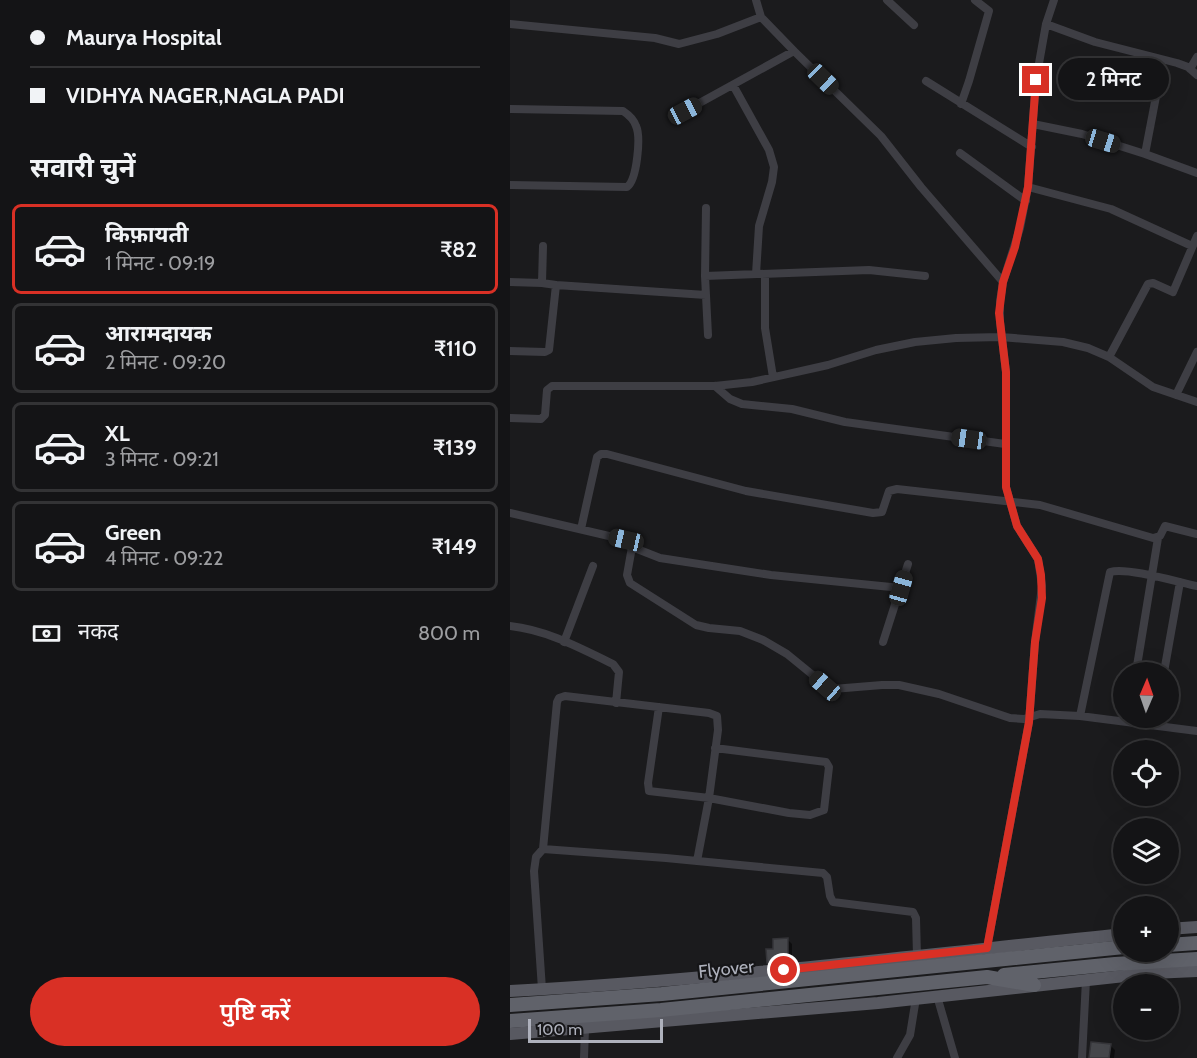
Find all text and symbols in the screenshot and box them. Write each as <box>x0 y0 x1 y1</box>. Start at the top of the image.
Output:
text: Maurya Hospital <box>66 24 222 51</box>
callout: 2 मिनट <box>1057 59 1168 101</box>
car <box>804 60 842 98</box>
route end <box>1022 66 1049 93</box>
text: 2 मिनट <box>1086 67 1141 91</box>
text: VIDHYA NAGER,NAGLA PADI <box>66 82 345 109</box>
car <box>665 95 705 127</box>
car <box>1083 127 1123 155</box>
text: सवारी चुनें <box>30 151 135 184</box>
text: किफ़ायती <box>105 221 189 248</box>
icon: car <box>33 222 87 276</box>
text: ₹82 <box>440 236 477 263</box>
text: 1 मिनट · 09:19 <box>105 251 215 275</box>
text: आरामदायक <box>105 320 212 347</box>
icon: car <box>33 321 87 375</box>
text: ₹110 <box>434 335 477 362</box>
text: 2 मिनट · 09:20 <box>105 350 226 374</box>
icon: car <box>33 420 87 474</box>
text: XL <box>105 420 130 447</box>
car <box>950 428 988 450</box>
text: ₹139 <box>433 434 477 461</box>
text: 3 मिनट · 09:21 <box>105 447 219 471</box>
icon: car <box>33 519 87 573</box>
text: Green <box>105 519 161 546</box>
car <box>606 527 646 553</box>
text: ₹149 <box>432 533 477 560</box>
text: 4 मिनट · 09:22 <box>105 546 224 570</box>
car <box>887 568 915 608</box>
icon: cash <box>30 617 63 650</box>
text: नकद <box>78 618 119 645</box>
text: 800 m <box>418 621 480 645</box>
north arrow <box>1113 662 1179 728</box>
map controls <box>1113 662 1179 1040</box>
car <box>806 667 844 705</box>
button: locate <box>1113 740 1179 806</box>
button: layers <box>1113 818 1179 884</box>
button: + <box>1113 896 1179 962</box>
street label: Flyover <box>697 955 755 983</box>
route start <box>770 956 797 983</box>
button: − <box>1113 974 1179 1040</box>
button: पुष्टि करें <box>30 977 480 1046</box>
scale bar <box>528 1016 663 1044</box>
text: 100 m <box>537 1020 582 1039</box>

